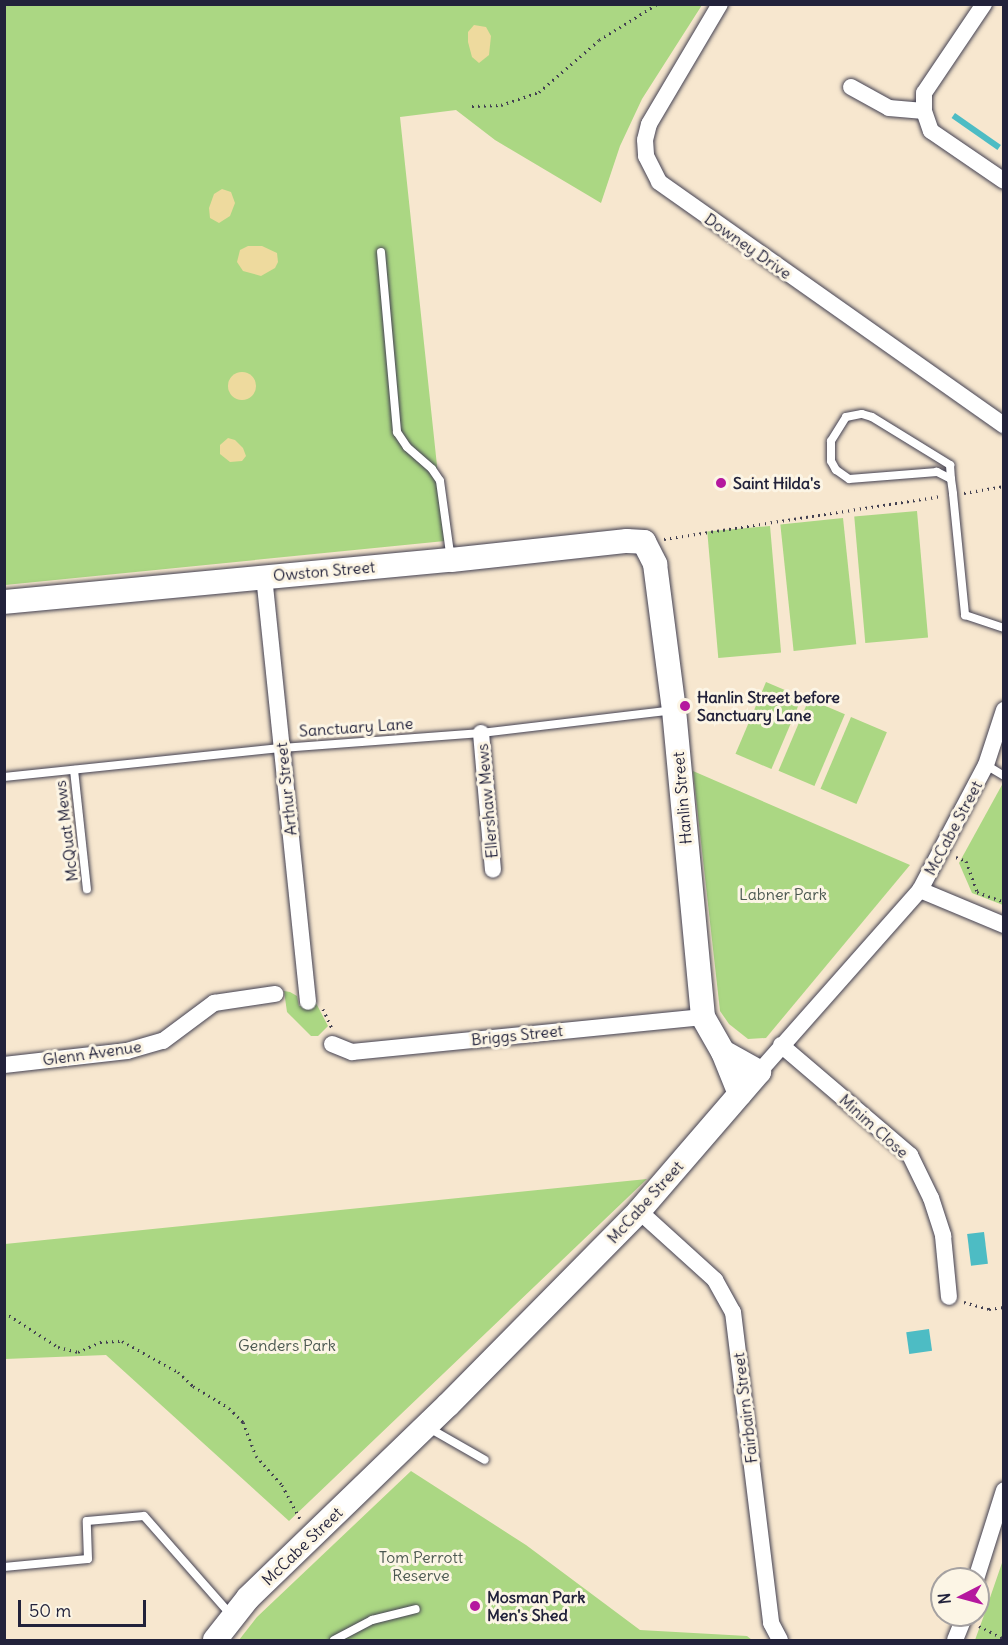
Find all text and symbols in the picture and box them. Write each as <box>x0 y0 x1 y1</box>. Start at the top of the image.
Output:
street label: Downey Drive <box>701 209 795 283</box>
place label: Saint Hilda's <box>733 473 820 493</box>
marker: Saint Hilda's <box>714 476 728 490</box>
street label: Owston Street <box>272 557 376 585</box>
place label: Hanlin Street before Sanctuary Lane <box>697 687 840 725</box>
marker: Hanlin Street before Sanctuary Lane <box>678 699 692 713</box>
street label: Sanctuary Lane <box>298 713 414 741</box>
street label: Arthur Street <box>272 741 300 837</box>
street label: Ellershaw Mews <box>472 743 502 859</box>
street label: Hanlin Street <box>668 751 696 845</box>
street label: McCabe Street <box>920 777 986 879</box>
street label: McQuat Mews <box>50 779 82 883</box>
park label: Labner Park <box>739 884 827 904</box>
street label: Briggs Street <box>470 1021 564 1049</box>
street label: Glenn Avenue <box>41 1037 143 1069</box>
street label: Minim Close <box>836 1090 912 1162</box>
street label: McCabe Street <box>603 1157 687 1247</box>
park label: Genders Park <box>238 1335 336 1355</box>
street label: Fairbairn Street <box>729 1352 761 1464</box>
street label: McCabe Street <box>258 1503 346 1589</box>
park label: Tom Perrott Reserve <box>379 1547 463 1585</box>
north arrow <box>930 1567 990 1627</box>
place label: Mosman Park Men's Shed <box>487 1587 585 1625</box>
scale bar <box>21 1588 148 1626</box>
text: N <box>934 1592 955 1605</box>
text: 50 m <box>29 1599 71 1622</box>
marker: Mosman Park Men's Shed <box>468 1599 482 1613</box>

